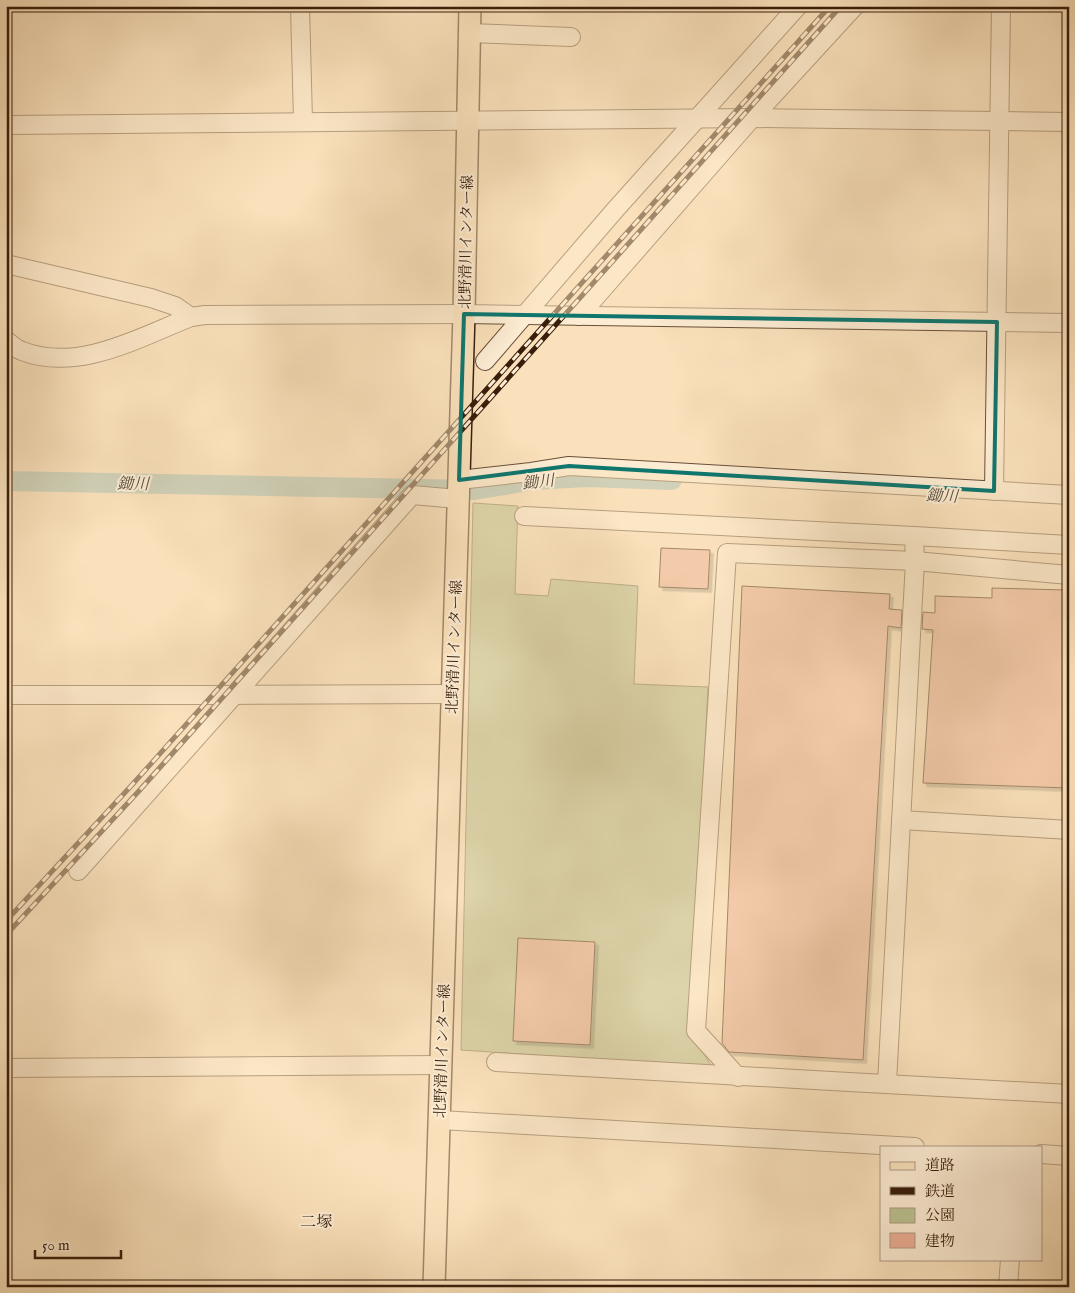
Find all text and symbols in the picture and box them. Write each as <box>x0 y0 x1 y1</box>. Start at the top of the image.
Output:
street label: 北野滑川インター線 <box>456 175 477 309</box>
water label: 鋤川 <box>521 471 557 495</box>
water label: 鋤川 <box>117 475 151 495</box>
water label: 鋤川 <box>925 486 960 508</box>
street label: 北野滑川インター線 <box>443 580 466 715</box>
street label: 北野滑川インター線 <box>431 984 454 1119</box>
legend <box>880 1146 1042 1260</box>
text: 道路 <box>925 1156 955 1175</box>
text: 鉄道 <box>925 1182 955 1201</box>
text: 公園 <box>925 1206 955 1225</box>
district label: 二塚 <box>300 1213 332 1233</box>
scale bar <box>35 1228 121 1260</box>
text: 建物 <box>925 1232 955 1251</box>
text: 50 m <box>42 1236 70 1255</box>

